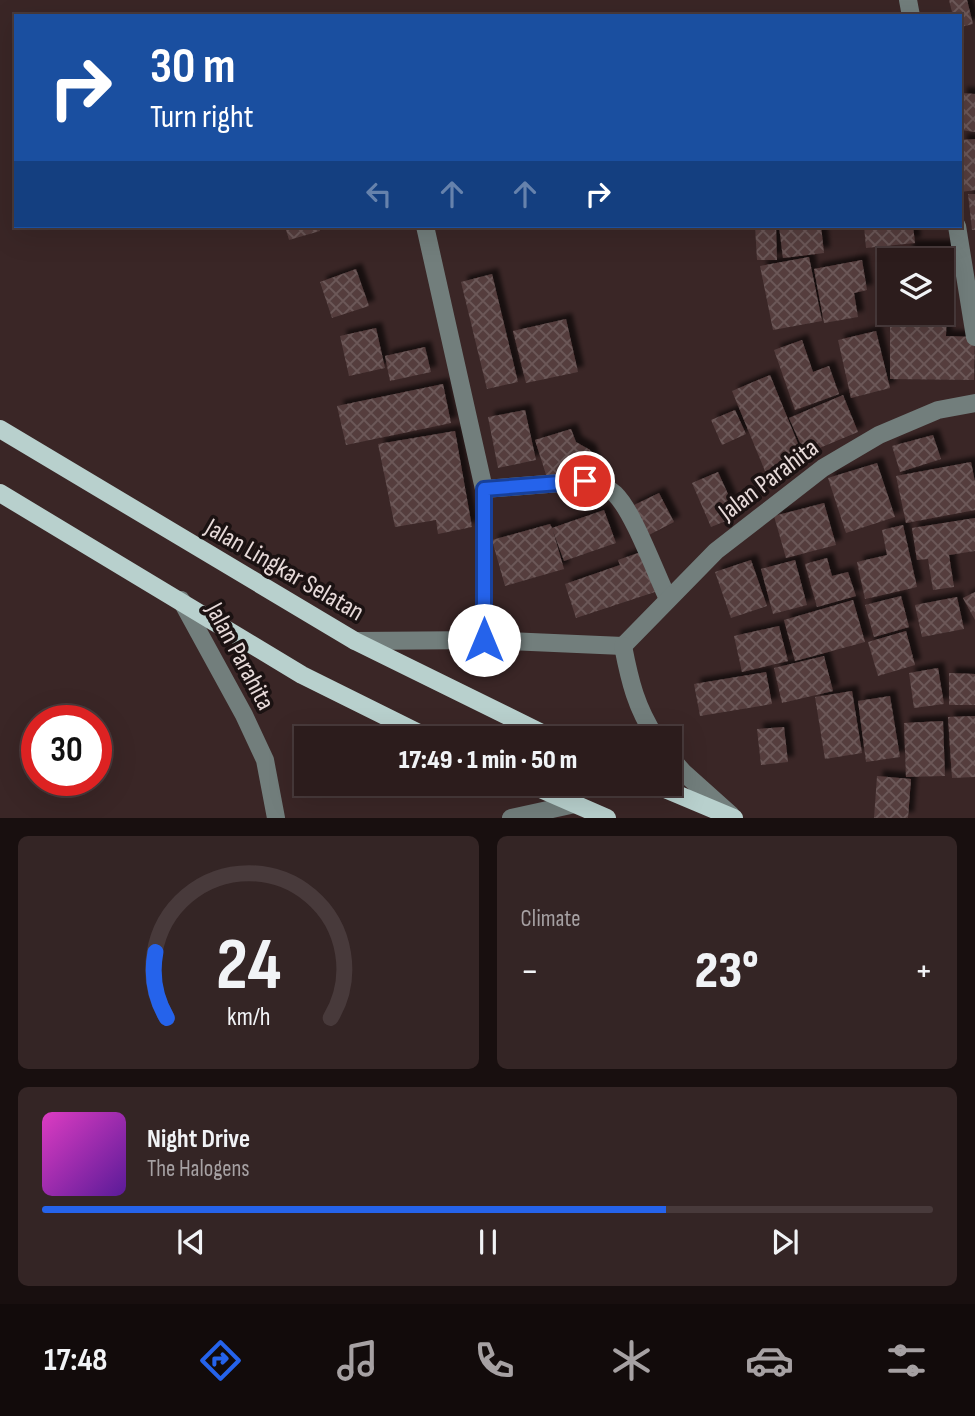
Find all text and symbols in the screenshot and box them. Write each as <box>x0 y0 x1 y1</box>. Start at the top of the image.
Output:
text: 30 m <box>150 38 235 97</box>
icon: right <box>35 42 126 133</box>
text: Turn right <box>150 98 254 137</box>
icon: left <box>360 175 398 213</box>
icon: ahead <box>433 175 471 213</box>
icon: ahead <box>506 175 544 213</box>
icon: right <box>579 175 617 213</box>
map controls <box>877 248 954 325</box>
button: layers <box>877 248 954 325</box>
street label: Jalan Parahita <box>712 433 825 528</box>
pin <box>555 451 615 511</box>
icon: arrive <box>566 462 604 500</box>
street label: Jalan Lingkar Selatan <box>198 512 369 628</box>
street label: Jalan Parahita <box>198 597 281 716</box>
position arrow <box>447 603 521 677</box>
speed limit sign: 30 <box>21 705 112 796</box>
text: 17:49 · 1 min · 50 m <box>399 745 577 776</box>
text: Climate <box>521 905 580 933</box>
text: 24 <box>216 923 281 1011</box>
text: 23° <box>695 940 759 1003</box>
text: − <box>521 949 539 994</box>
text: + <box>914 949 933 994</box>
text: km/h <box>227 1002 270 1033</box>
text: Night Drive <box>147 1124 250 1155</box>
text: The Halogens <box>147 1155 250 1183</box>
icon: previous <box>172 1223 210 1261</box>
icon: pause <box>469 1223 507 1261</box>
icon: next <box>766 1223 804 1261</box>
icon: directions <box>196 1336 245 1385</box>
icon: music <box>333 1336 382 1385</box>
icon: phone <box>470 1336 519 1385</box>
icon: climate <box>607 1336 656 1385</box>
icon: car <box>745 1336 794 1385</box>
icon: filters <box>882 1336 931 1385</box>
text: 17:48 <box>44 1341 107 1380</box>

